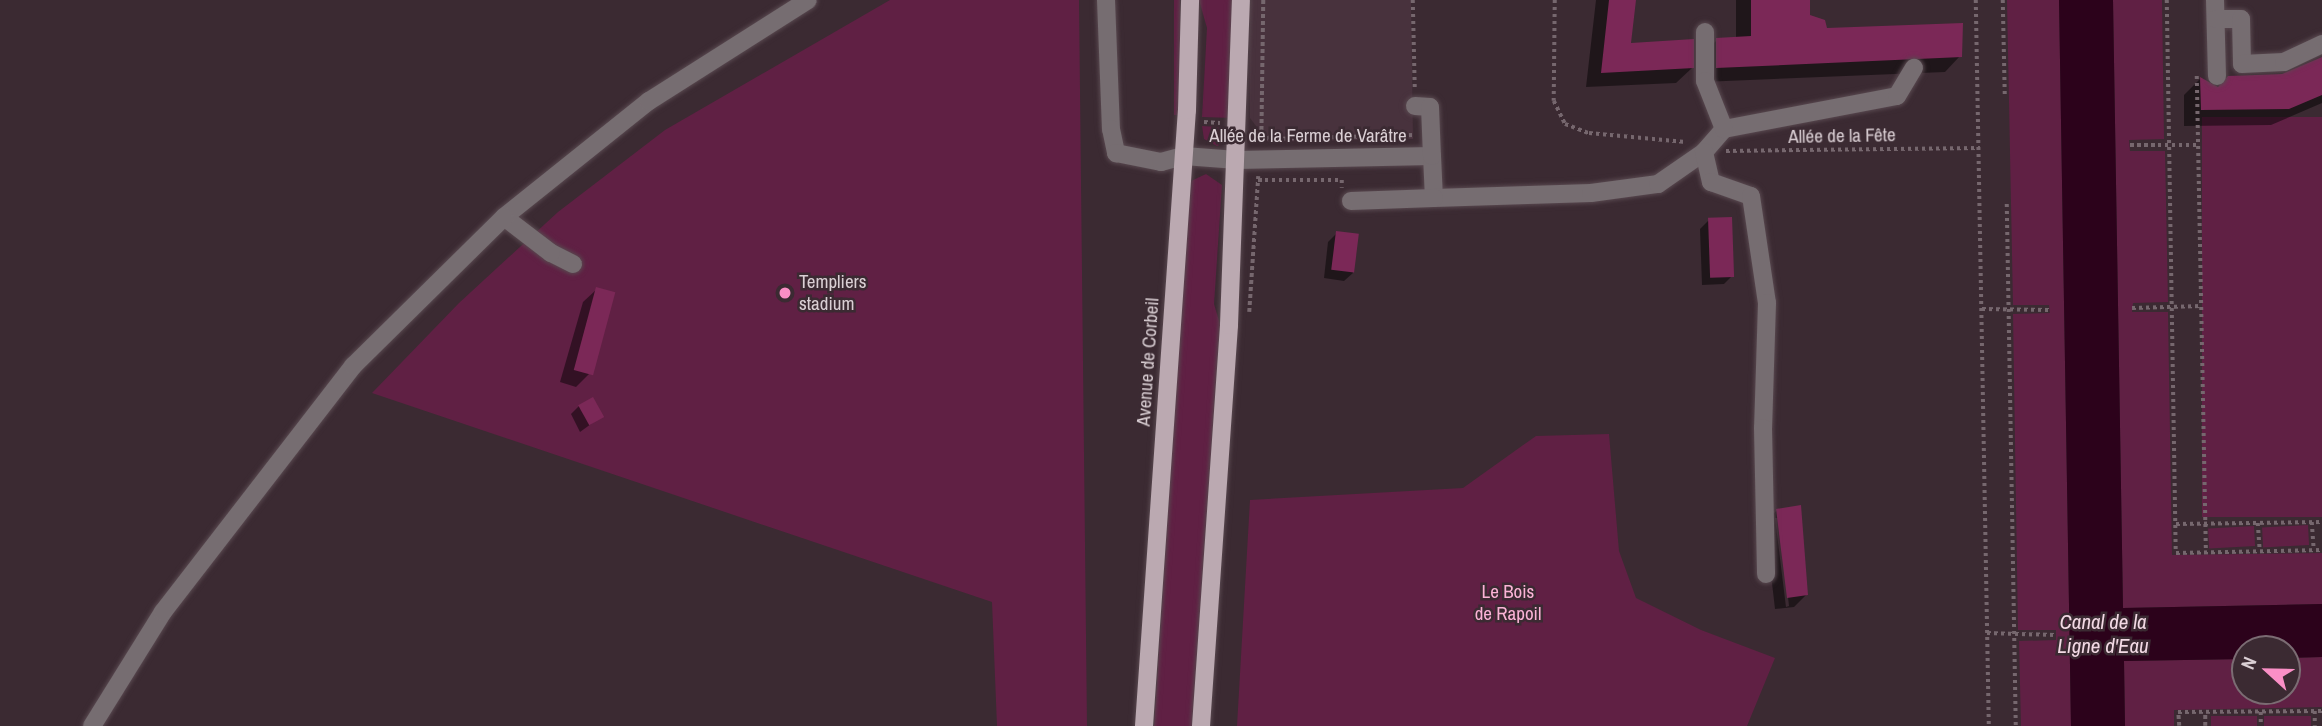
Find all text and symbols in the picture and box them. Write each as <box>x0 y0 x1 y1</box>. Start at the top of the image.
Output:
street label: Allée de la Fête <box>1788 124 1896 148</box>
street label: Allée de la Ferme de Varâtre <box>1209 125 1407 147</box>
place label: Templiers stadium <box>799 271 867 315</box>
marker: Templiers stadium <box>777 285 793 301</box>
street label: Avenue de Corbeil <box>1132 297 1164 427</box>
park label: Le Bois de Rapoil <box>1475 581 1541 625</box>
water label: Canal de la Ligne d'Eau <box>2057 609 2149 659</box>
north arrow <box>2231 635 2301 705</box>
text: N <box>2234 653 2263 673</box>

